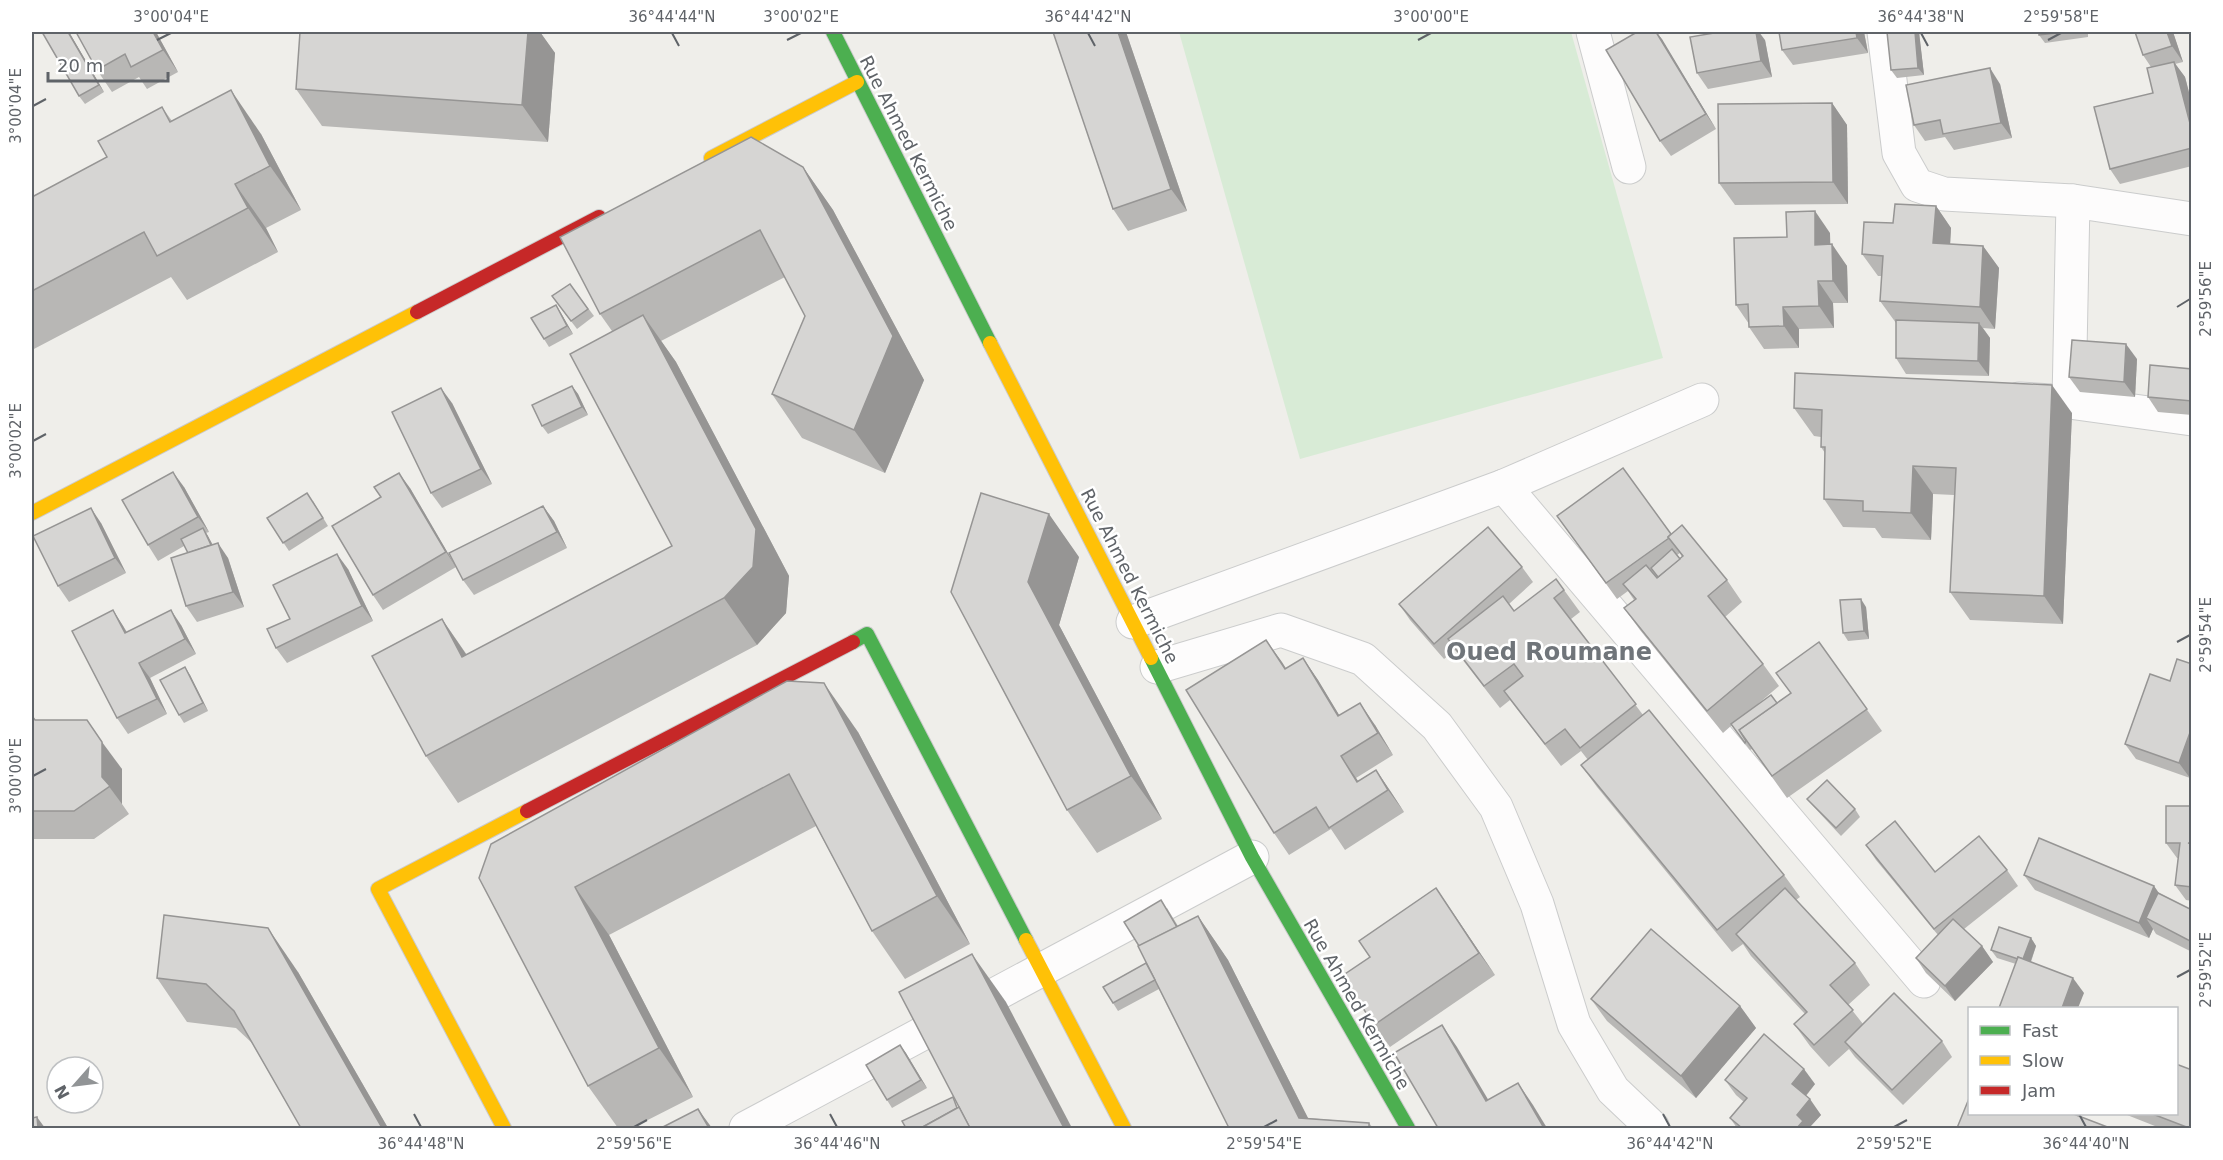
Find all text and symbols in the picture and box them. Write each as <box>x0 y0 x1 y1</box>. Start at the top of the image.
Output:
text: 3°00'04"E <box>133 8 209 26</box>
text: 36°44'44"N <box>628 8 716 26</box>
text: 3°00'02"E <box>763 8 839 26</box>
text: 36°44'42"N <box>1044 8 1132 26</box>
text: 3°00'00"E <box>1393 8 1469 26</box>
text: 36°44'38"N <box>1877 8 1965 26</box>
text: 2°59'58"E <box>2023 8 2099 26</box>
scale bar <box>48 45 168 83</box>
street label: Rue Ahmed Kermiche <box>856 52 962 234</box>
text: 20 m <box>57 55 103 76</box>
text: 3°00'04"E <box>7 68 25 144</box>
text: 2°59'56"E <box>2197 261 2215 337</box>
text: 3°00'02"E <box>7 403 25 479</box>
street label: Rue Ahmed Kermiche <box>1077 485 1183 667</box>
text: 2°59'54"E <box>2197 597 2215 673</box>
district label: Oued Roumane <box>1446 638 1652 666</box>
text: 3°00'00"E <box>7 738 25 814</box>
street label: Rue Ahmed Kermiche <box>1300 915 1414 1093</box>
text: 2°59'52"E <box>2197 932 2215 1008</box>
legend <box>1968 1007 2178 1115</box>
text: Fast <box>2022 1020 2058 1041</box>
text: Slow <box>2022 1050 2064 1071</box>
north arrow <box>45 1055 105 1115</box>
text: Jam <box>2021 1080 2056 1101</box>
text: N <box>51 1081 74 1102</box>
text: 36°44'48"N <box>377 1135 465 1153</box>
text: 2°59'56"E <box>596 1135 672 1153</box>
text: 36°44'46"N <box>793 1135 881 1153</box>
text: 2°59'54"E <box>1226 1135 1302 1153</box>
text: 36°44'42"N <box>1626 1135 1714 1153</box>
text: 2°59'52"E <box>1856 1135 1932 1153</box>
text: 36°44'40"N <box>2042 1135 2130 1153</box>

